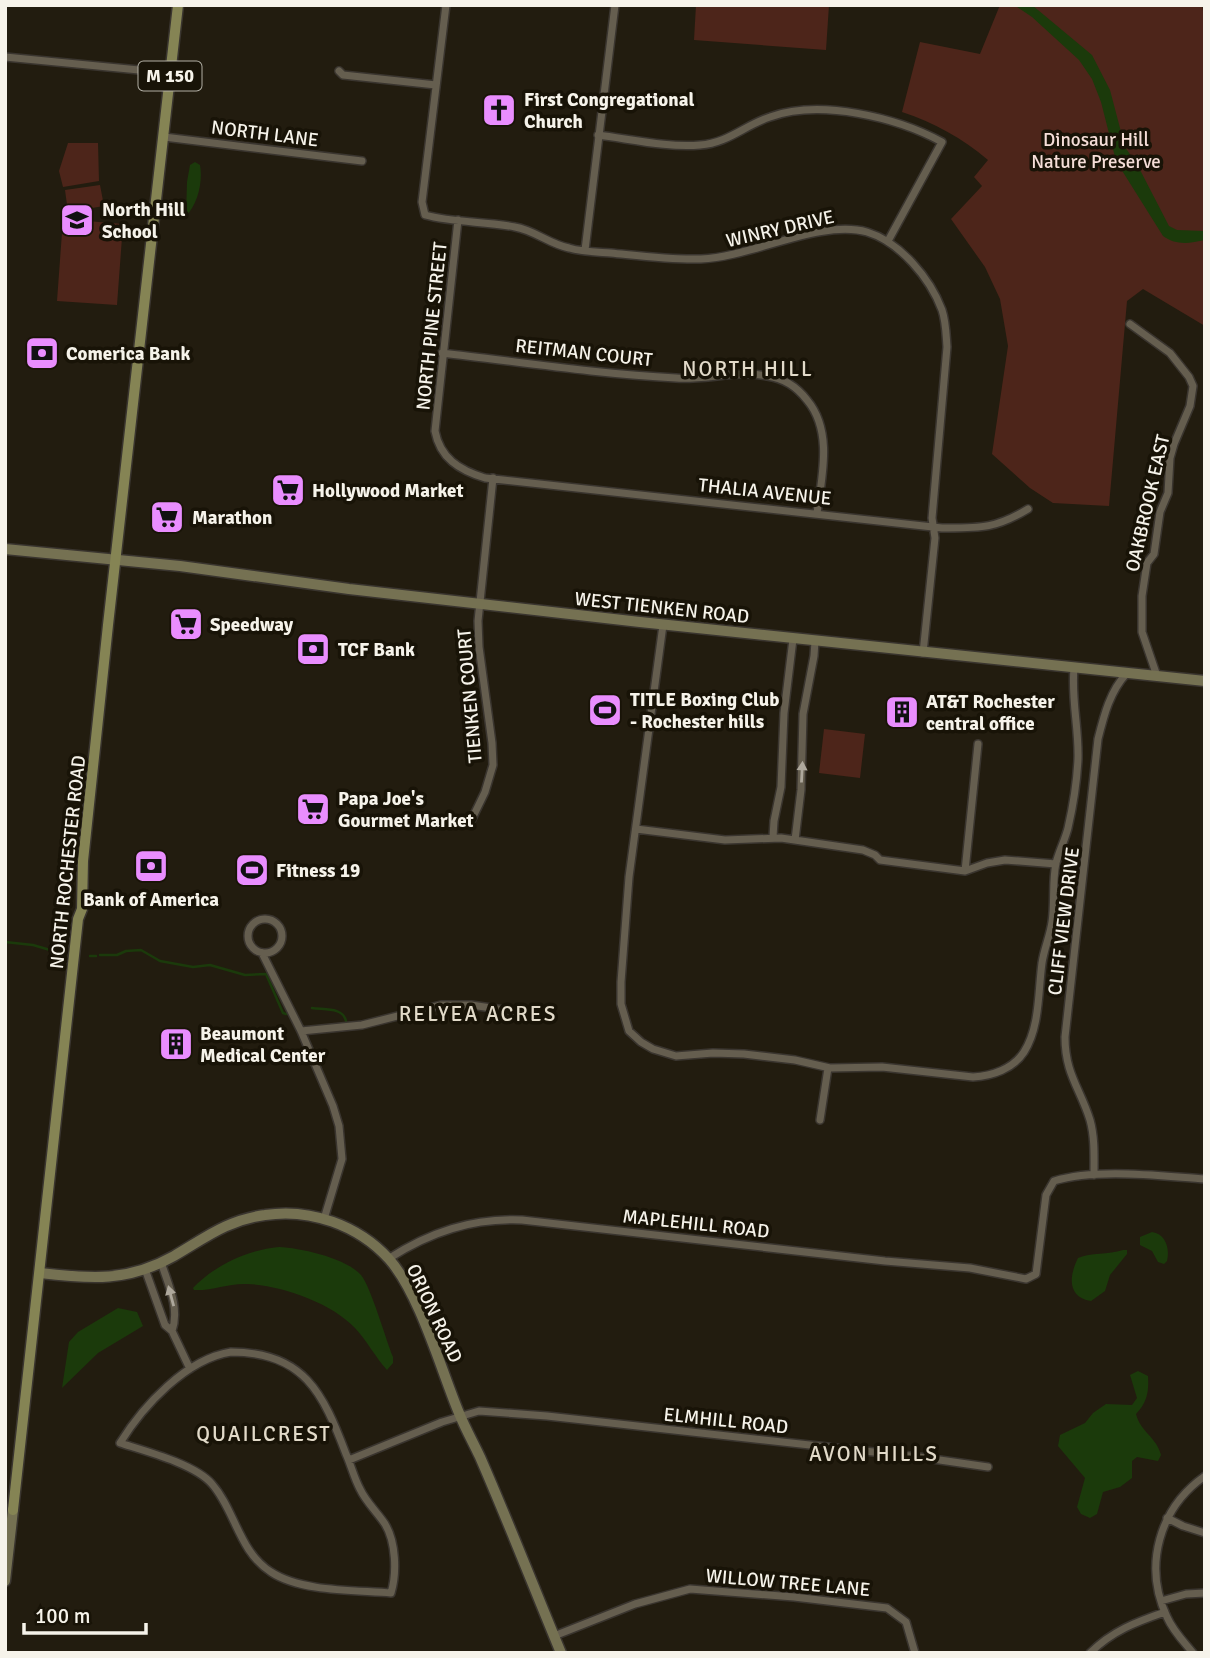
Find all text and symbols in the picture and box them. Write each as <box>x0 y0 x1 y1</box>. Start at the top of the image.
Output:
road number: M 150 <box>138 62 202 90</box>
place label: First Congregational Church <box>524 88 694 134</box>
church icon: First Congregational Church <box>480 91 518 129</box>
street label: NORTH LANE <box>210 116 320 152</box>
park label: Dinosaur Hill Nature Preserve <box>1031 128 1161 174</box>
place label: North Hill School <box>102 198 185 244</box>
school or university icon: North Hill School <box>58 201 96 239</box>
street label: WINRY DRIVE <box>724 205 837 253</box>
street label: NORTH PINE STREET <box>411 240 453 411</box>
bank icon: Comerica Bank <box>23 334 61 372</box>
street label: REITMAN COURT <box>514 334 654 372</box>
place label: Comerica Bank <box>66 342 191 366</box>
district label: NORTH HILL <box>682 356 814 382</box>
street label: OAKBROOK EAST <box>1121 432 1176 574</box>
supermarket icon: Hollywood Market <box>269 471 307 509</box>
street label: THALIA AVENUE <box>697 473 833 511</box>
place label: Hollywood Market <box>312 479 464 503</box>
supermarket icon: Marathon <box>148 498 186 536</box>
place label: Marathon <box>192 506 272 530</box>
street label: WEST TIENKEN ROAD <box>573 587 750 629</box>
supermarket icon: Speedway <box>167 605 205 643</box>
place label: Speedway <box>210 613 294 637</box>
street label: TIENKEN COURT <box>452 627 488 764</box>
bank icon: TCF Bank <box>294 630 332 668</box>
place label: TCF Bank <box>338 638 415 662</box>
place label: TITLE Boxing Club - Rochester hills <box>630 688 779 734</box>
place label: AT&T Rochester central office <box>926 690 1055 736</box>
sports icon: TITLE Boxing Club - Rochester hills <box>586 691 624 729</box>
building icon: AT&T Rochester central office <box>883 693 921 731</box>
street label: NORTH ROCHESTER ROAD <box>45 754 91 970</box>
one-way arrow <box>796 761 807 783</box>
place label: Papa Joe's Gourmet Market <box>338 787 474 833</box>
supermarket icon: Papa Joe's Gourmet Market <box>294 790 332 828</box>
street label: CLIFF VIEW DRIVE <box>1043 846 1085 997</box>
bank icon: Bank of America <box>132 847 170 885</box>
sports icon: Fitness 19 <box>233 851 271 889</box>
place label: Fitness 19 <box>276 859 360 883</box>
place label: Bank of America <box>83 888 219 912</box>
district label: RELYEA ACRES <box>399 1001 557 1027</box>
place label: Beaumont Medical Center <box>200 1022 326 1068</box>
building icon: Beaumont Medical Center <box>157 1025 195 1063</box>
street label: MAPLEHILL ROAD <box>621 1204 771 1244</box>
street label: ORION ROAD <box>401 1260 467 1367</box>
one-way arrow <box>165 1285 176 1307</box>
street label: ELMHILL ROAD <box>662 1403 789 1439</box>
district label: QUAILCREST <box>196 1421 332 1447</box>
district label: AVON HILLS <box>809 1441 939 1467</box>
street label: WILLOW TREE LANE <box>705 1564 871 1602</box>
scale bar <box>24 1592 147 1636</box>
text: 100 m <box>35 1603 90 1629</box>

